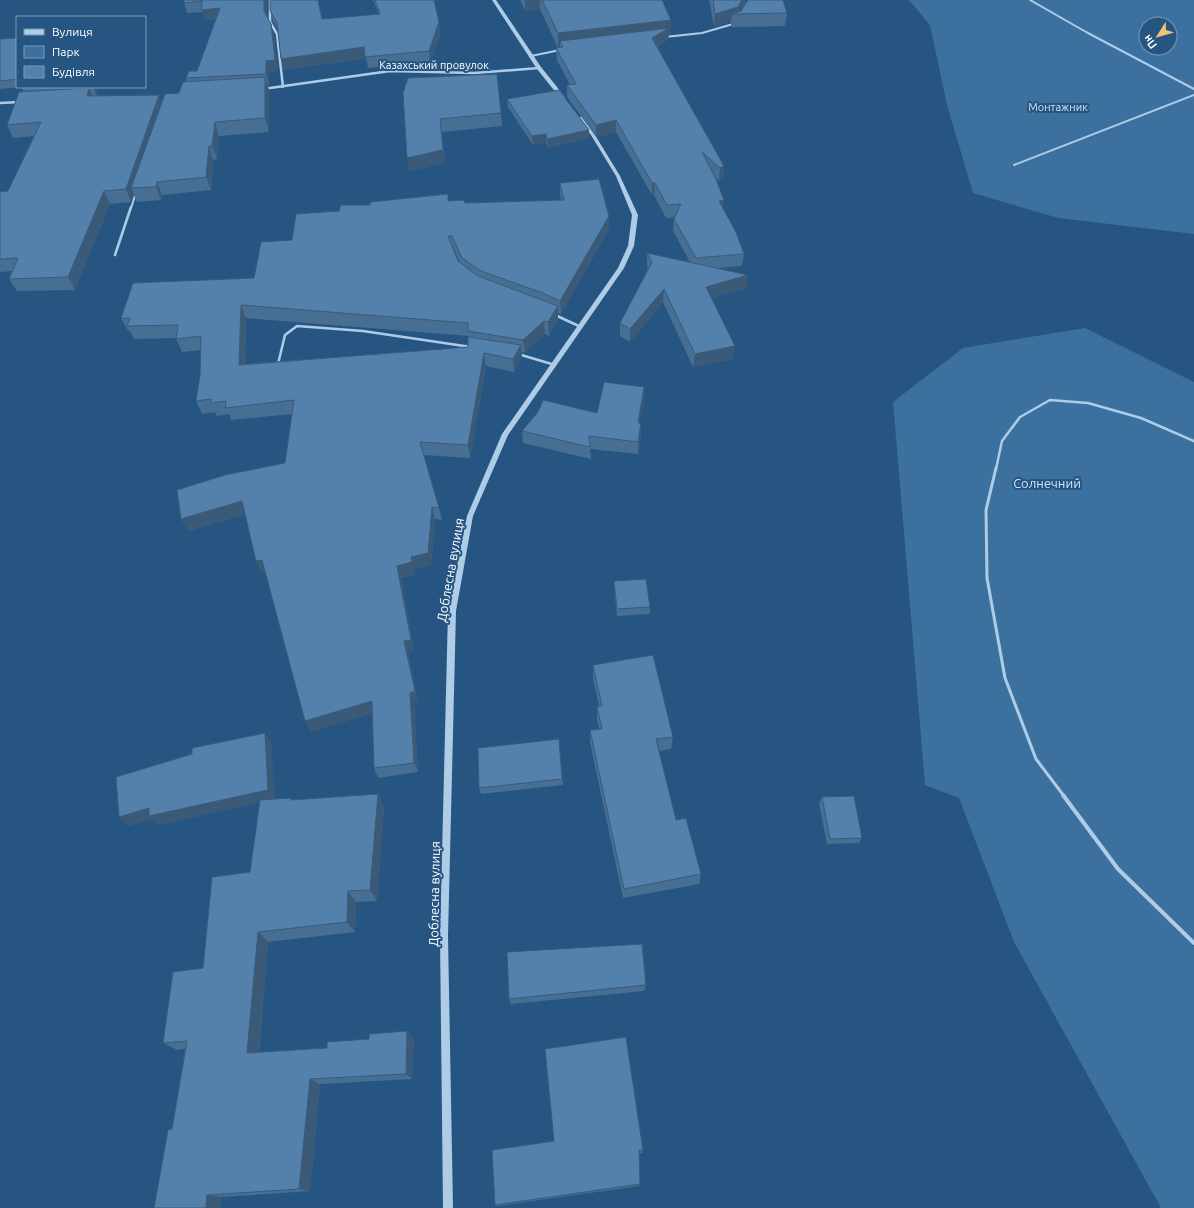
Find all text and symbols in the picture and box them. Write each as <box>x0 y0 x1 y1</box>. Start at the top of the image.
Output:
legend <box>16 16 146 88</box>
north arrow <box>1138 16 1178 56</box>
text: Вулиця <box>52 25 93 38</box>
text: Пн <box>1141 33 1159 51</box>
text: Парк <box>52 45 80 58</box>
street label: Казахський провулок <box>379 59 489 71</box>
text: Будівля <box>52 65 95 78</box>
park label: Монтажник <box>1028 101 1088 113</box>
park label: Солнечний <box>1013 476 1081 490</box>
street label: Доблесна вулиця <box>434 517 466 623</box>
street label: Доблесна вулиця <box>426 841 442 947</box>

